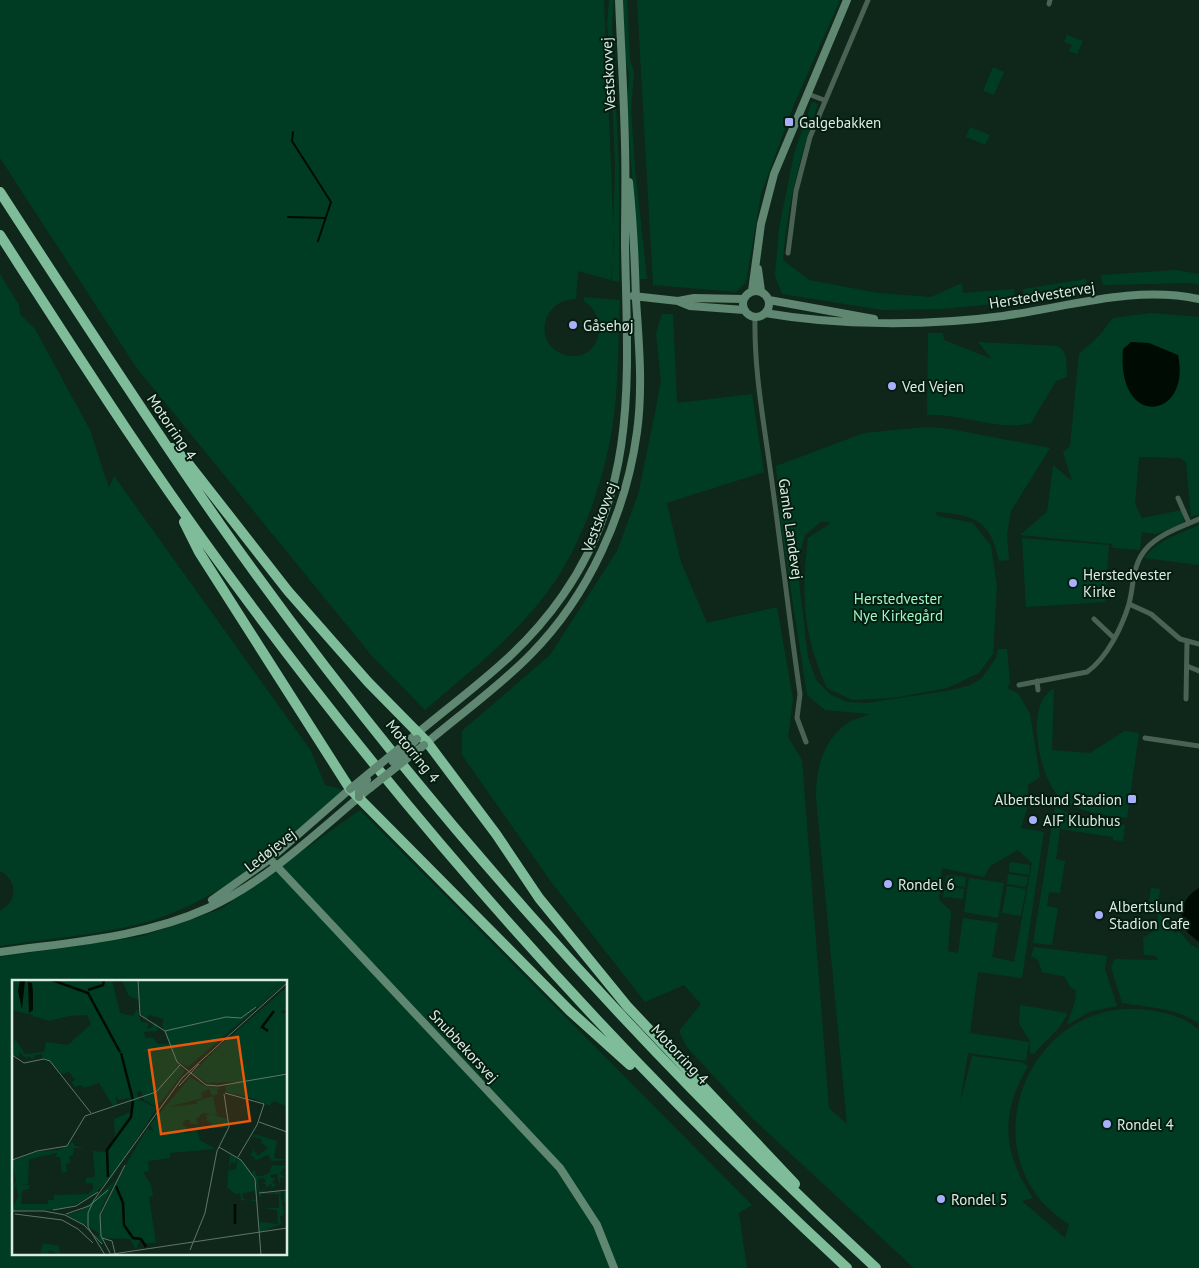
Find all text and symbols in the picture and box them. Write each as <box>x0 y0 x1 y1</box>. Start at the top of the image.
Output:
street label: Vestskovvej <box>597 37 619 112</box>
place label: Galgebakken <box>799 113 881 132</box>
marker: Galgebakken <box>783 116 795 128</box>
street label: Herstedvestervej <box>988 277 1096 313</box>
place label: Gåsehøj <box>583 316 634 335</box>
marker: Gåsehøj <box>567 319 579 331</box>
place label: Ved Vejen <box>901 377 964 396</box>
marker: Ved Vejen <box>886 380 898 392</box>
street label: Motorring 4 <box>143 390 201 464</box>
street label: Gamle Landevej <box>774 477 808 581</box>
street label: Vestskovvej <box>577 479 621 556</box>
place label: Herstedvester Kirke <box>1083 565 1171 601</box>
marker: Herstedvester Kirke <box>1067 577 1079 589</box>
park label: Herstedvester Nye Kirkegård <box>853 589 943 625</box>
street label: Motorring 4 <box>382 716 444 786</box>
place label: Albertslund Stadion <box>995 790 1122 809</box>
marker: Albertslund Stadion <box>1126 793 1138 805</box>
place label: AIF Klubhus <box>1043 811 1120 830</box>
marker: AIF Klubhus <box>1027 814 1039 826</box>
street label: Ledøjevej <box>240 824 300 876</box>
place label: Rondel 6 <box>898 875 955 894</box>
marker: Rondel 6 <box>882 878 894 890</box>
place label: Albertslund Stadion Cafe <box>1109 897 1190 933</box>
marker: Albertslund Stadion Cafe <box>1093 909 1105 921</box>
inset map <box>12 980 288 1256</box>
street label: Snubbekorsvej <box>425 1005 503 1087</box>
street label: Motorring 4 <box>647 1020 713 1088</box>
place label: Rondel 4 <box>1117 1115 1174 1134</box>
marker: Rondel 4 <box>1101 1118 1113 1130</box>
place label: Rondel 5 <box>951 1190 1008 1209</box>
marker: Rondel 5 <box>935 1193 947 1205</box>

